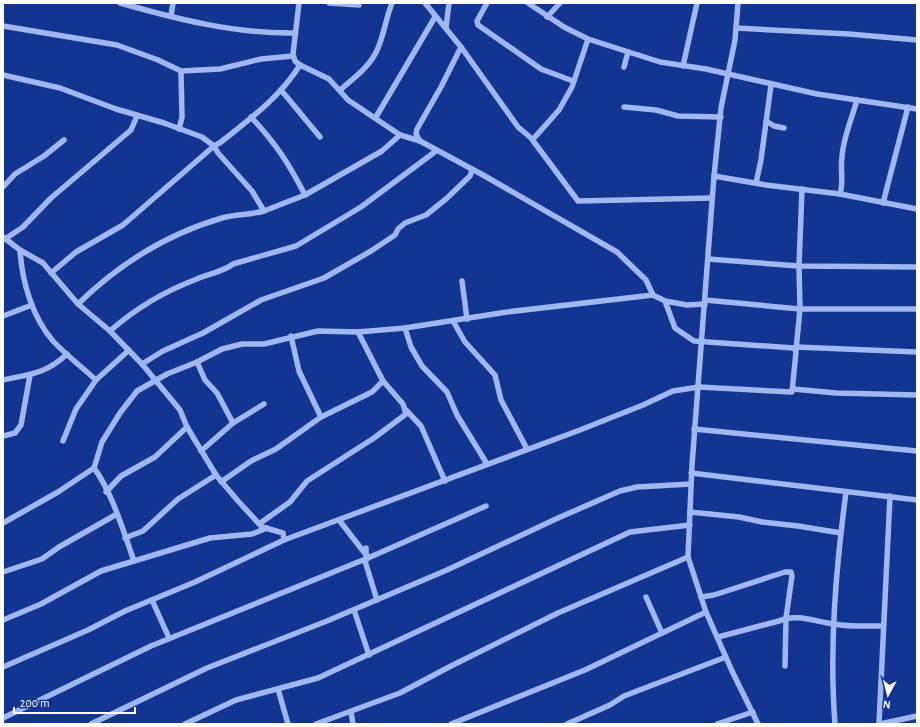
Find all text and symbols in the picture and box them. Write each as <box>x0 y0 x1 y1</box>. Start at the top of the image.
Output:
north arrow <box>868 675 908 715</box>
scale bar <box>14 689 135 715</box>
text: 200 m <box>20 697 50 709</box>
text: N <box>882 699 891 710</box>

